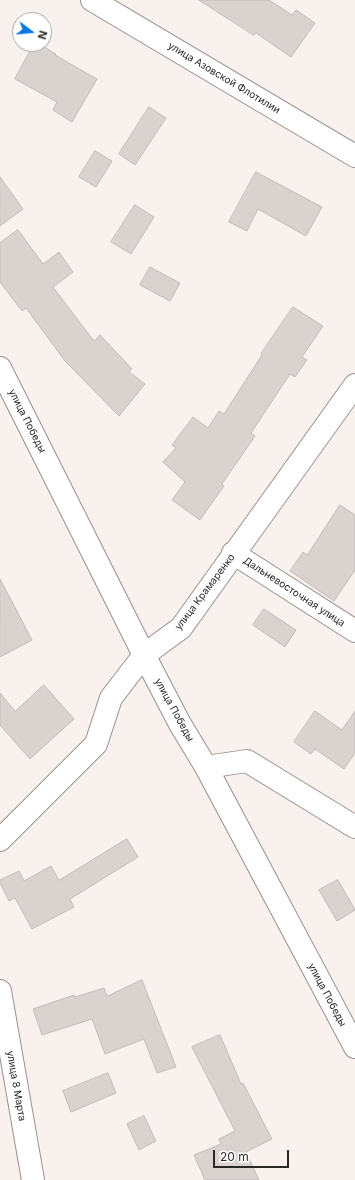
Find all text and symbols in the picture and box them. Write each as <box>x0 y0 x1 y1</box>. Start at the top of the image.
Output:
north arrow <box>12 12 52 52</box>
text: N <box>35 29 50 41</box>
street label: улица Азовской Флотилии <box>166 40 282 116</box>
street label: улица Победы <box>6 387 48 455</box>
street label: улица Крамаренко <box>172 552 238 632</box>
street label: Дальневосточная улица <box>241 555 347 629</box>
street label: улица Победы <box>152 676 196 744</box>
street label: улица Победы <box>305 961 349 1029</box>
street label: улица 8 Марта <box>4 1050 28 1122</box>
scale bar <box>215 1142 291 1168</box>
text: 20 m <box>220 1149 249 1164</box>

